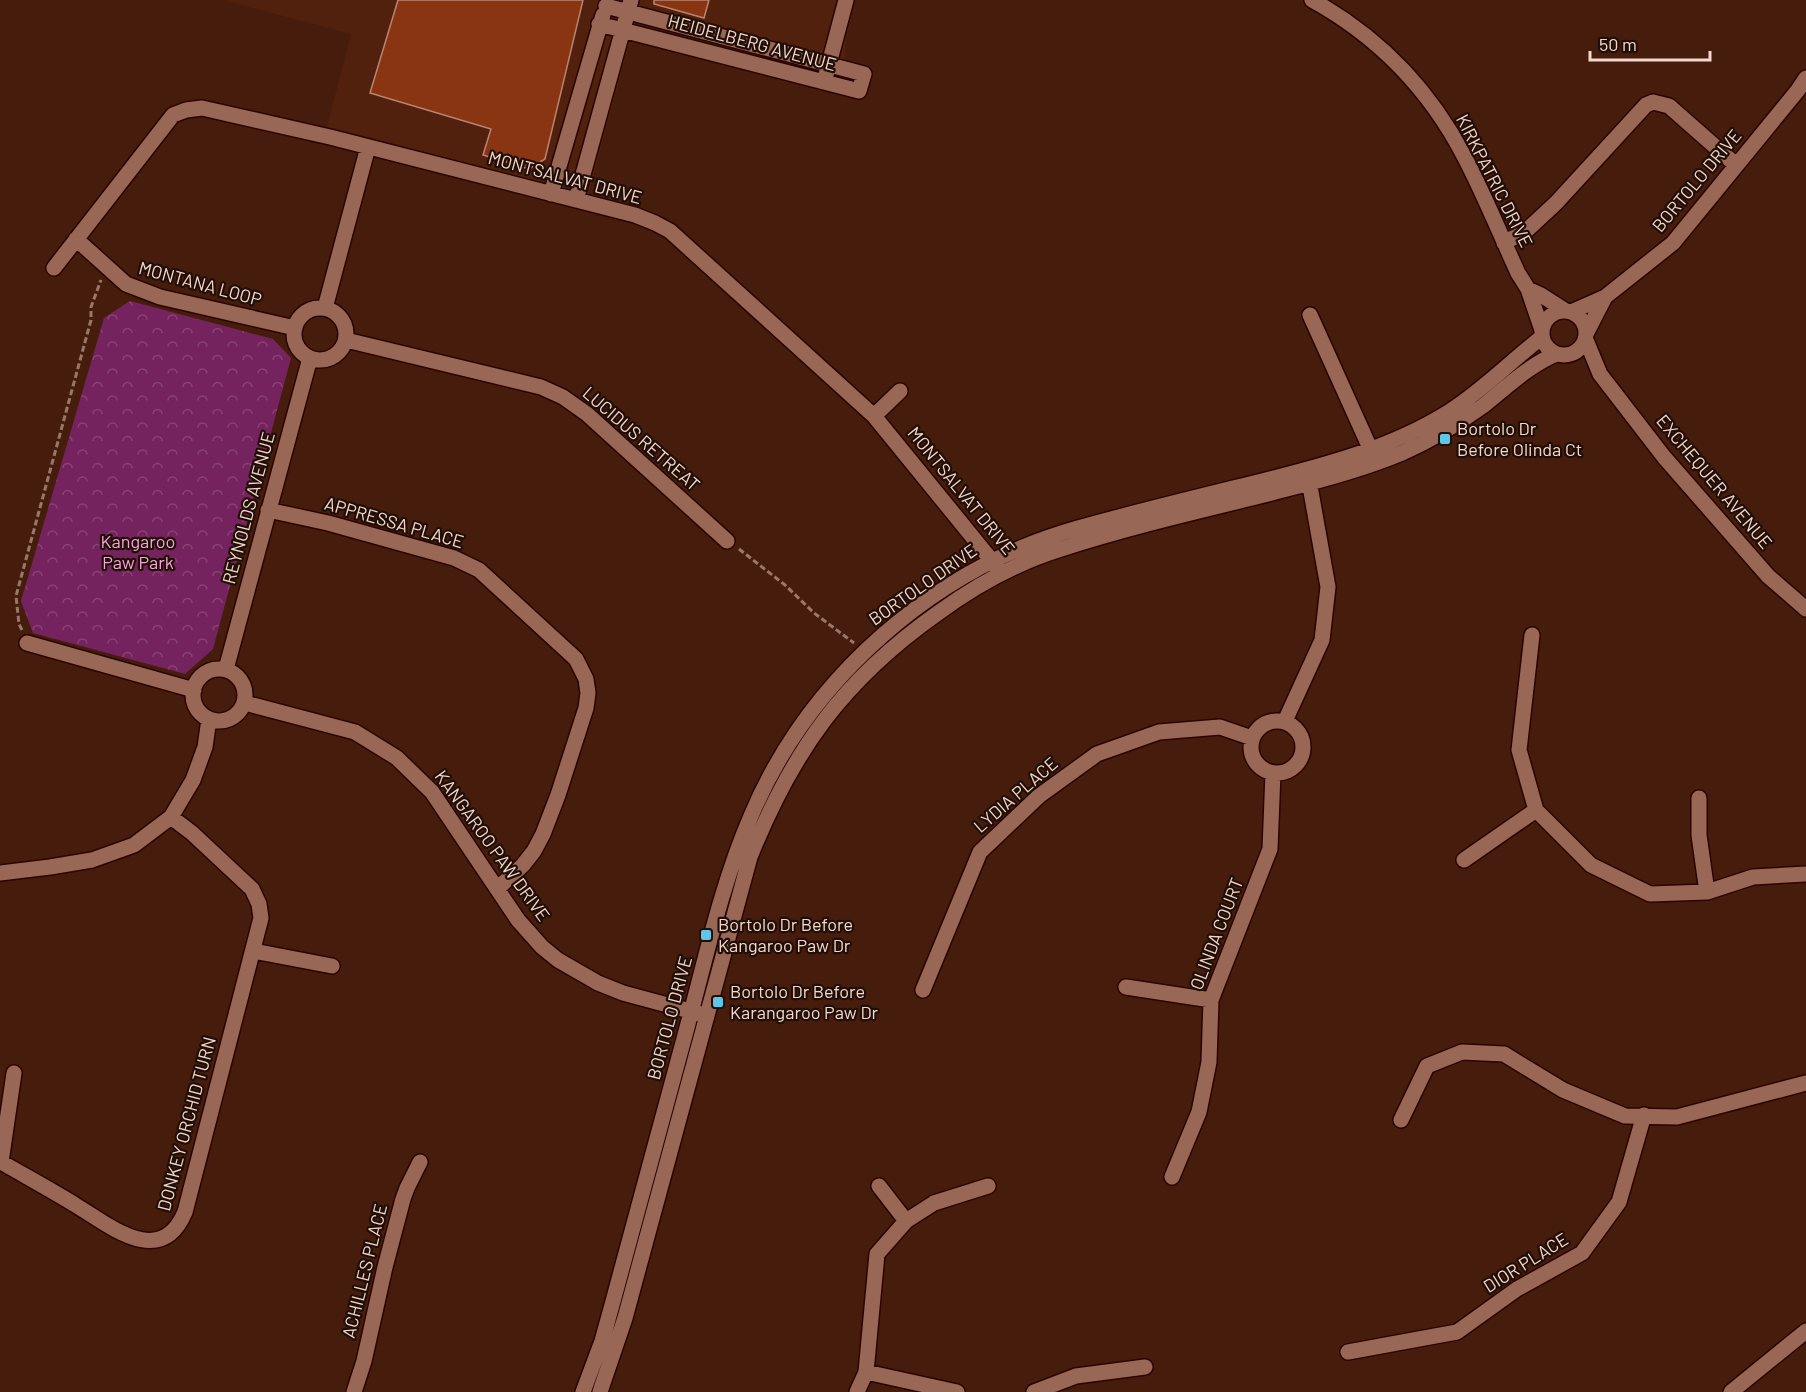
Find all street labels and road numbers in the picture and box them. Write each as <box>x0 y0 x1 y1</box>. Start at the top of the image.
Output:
street label: HEIDELBERG AVENUE <box>666 9 839 75</box>
street label: KIRKPATRIC DRIVE <box>1452 110 1538 251</box>
street label: BORTOLO DRIVE <box>1647 125 1745 236</box>
street label: MONTSALVAT DRIVE <box>486 146 644 208</box>
street label: MONTANA LOOP <box>136 256 264 310</box>
street label: LUCIDUS RETREAT <box>579 381 705 495</box>
street label: EXCHEQUER AVENUE <box>1652 410 1777 553</box>
street label: MONTSALVAT DRIVE <box>903 422 1020 559</box>
street label: REYNOLDS AVENUE <box>217 429 279 586</box>
street label: APPRESSA PLACE <box>322 492 466 552</box>
street label: BORTOLO DRIVE <box>864 539 981 630</box>
street label: LYDIA PLACE <box>969 752 1062 837</box>
street label: KANGAROO PAW DRIVE <box>431 766 555 925</box>
street label: OLINDA COURT <box>1185 874 1248 993</box>
street label: BORTOLO DRIVE <box>642 954 696 1082</box>
street label: DONKEY ORCHID TURN <box>152 1034 220 1213</box>
street label: ACHILLES PLACE <box>337 1201 391 1340</box>
street label: DIOR PLACE <box>1479 1227 1572 1297</box>

